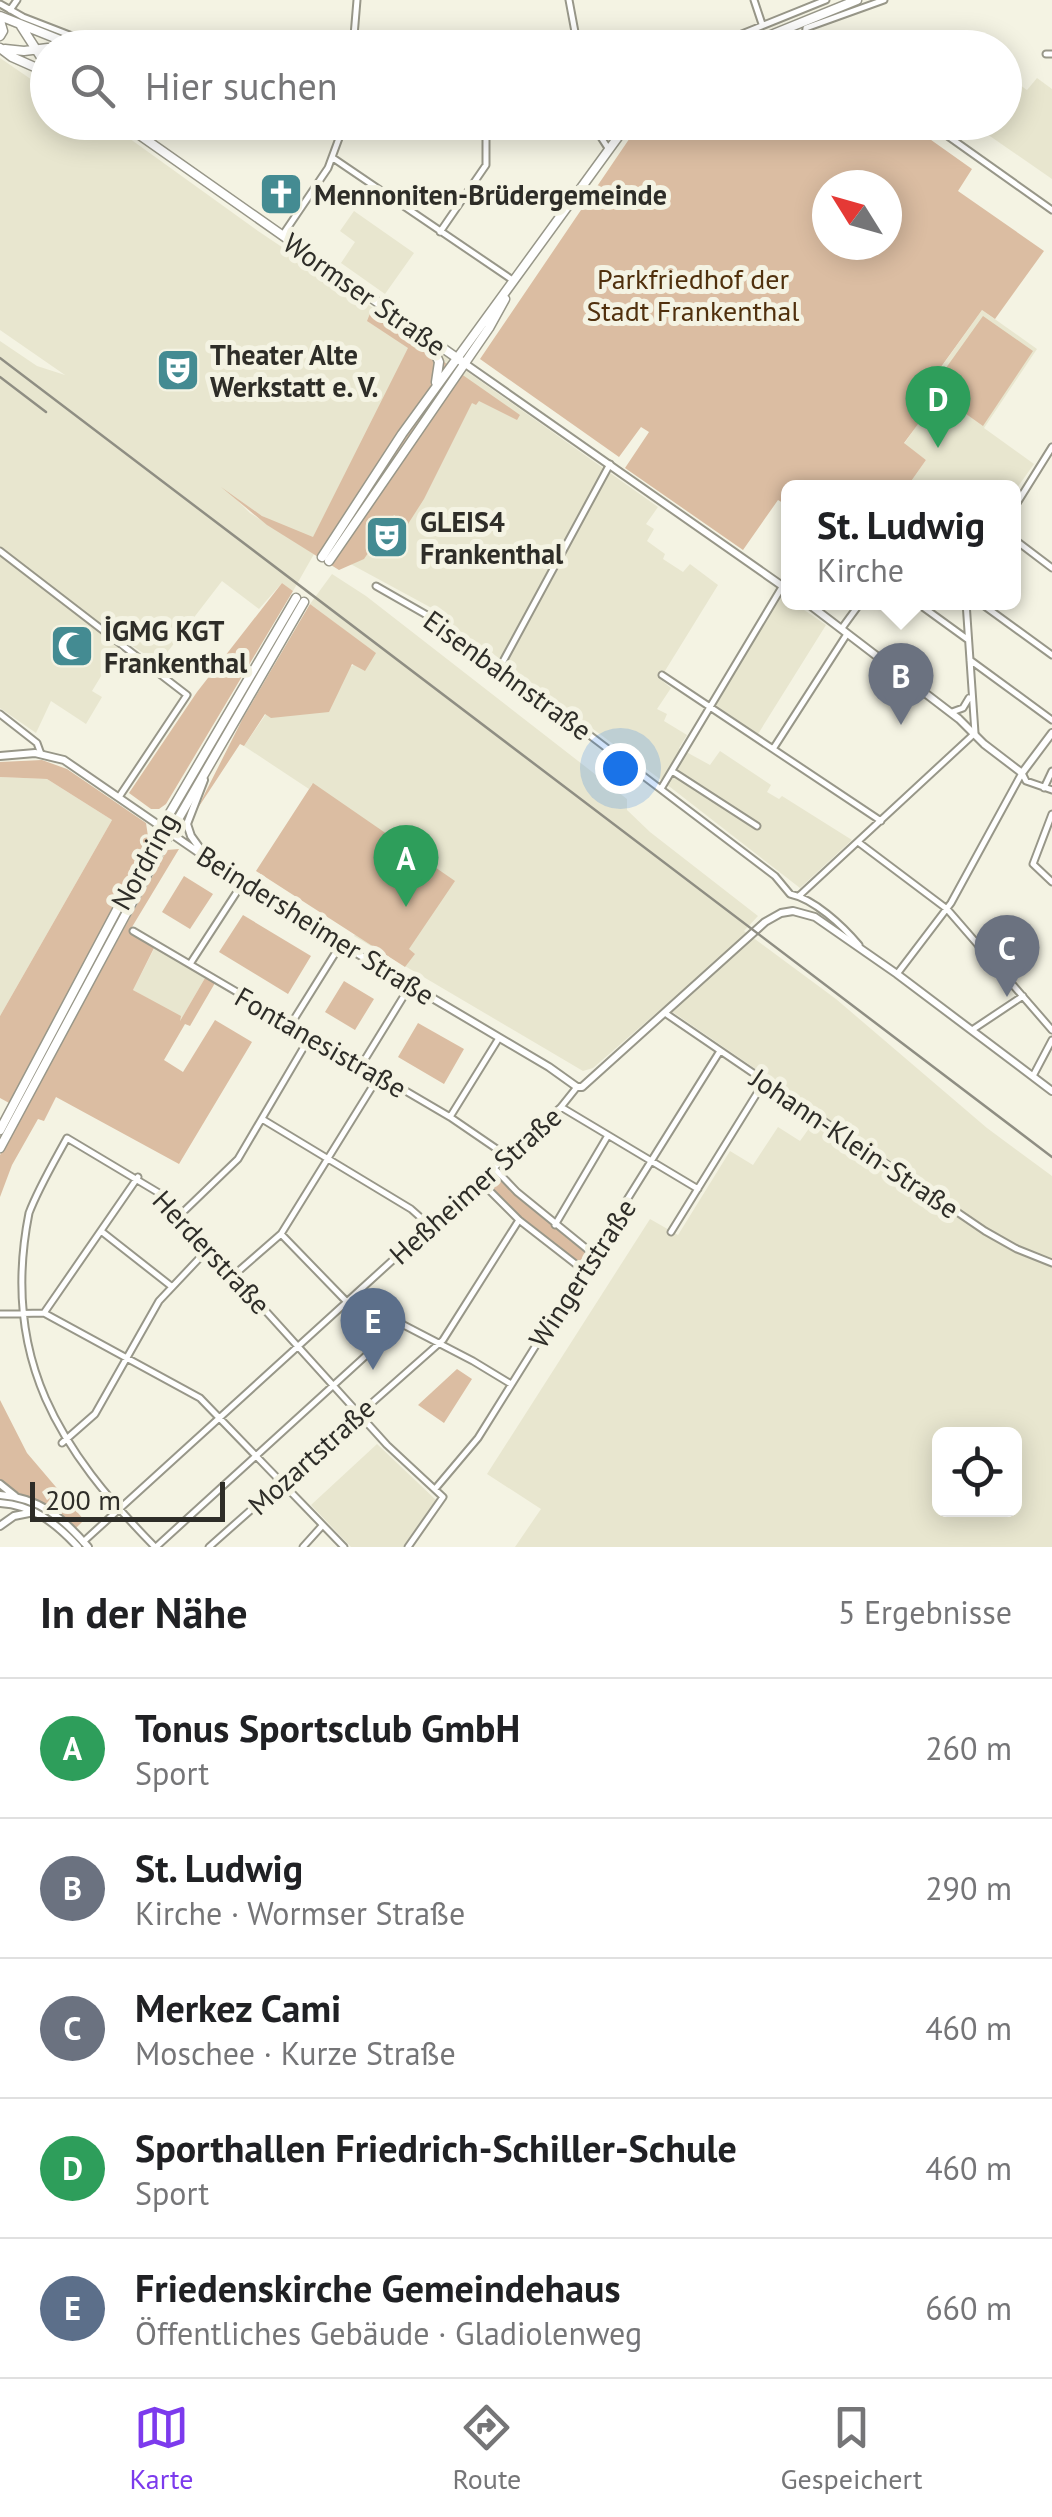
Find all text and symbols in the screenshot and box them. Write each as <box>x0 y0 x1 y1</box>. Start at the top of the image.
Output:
search box <box>30 30 1022 140</box>
icon: search <box>65 58 120 113</box>
text: Hier suchen <box>145 61 338 110</box>
north arrow <box>812 170 902 260</box>
church icon: Mennoniten-Brüdergemeinde <box>258 171 304 217</box>
place label: Mennoniten-Brüdergemeinde <box>314 176 667 213</box>
street label: Wormser Straße <box>276 224 454 364</box>
park label: Parkfriedhof der Stadt Frankenthal <box>587 260 799 329</box>
place label: Theater Alte Werkstatt e. V. <box>210 336 378 405</box>
theatre icon: Theater Alte Werkstatt e. V. <box>155 347 201 393</box>
pin: D <box>906 366 970 448</box>
popup <box>781 480 1021 610</box>
text: St. Ludwig <box>817 500 985 549</box>
place label: GLEIS4 Frankenthal <box>420 503 564 572</box>
theatre icon: GLEIS4 Frankenthal <box>364 514 410 560</box>
text: Kirche <box>817 549 904 591</box>
street label: Eisenbahnstraße <box>417 602 599 748</box>
place label: İGMG KGT Frankenthal <box>104 612 248 681</box>
mosque icon: İGMG KGT Frankenthal <box>49 623 95 669</box>
pin: B <box>868 642 934 725</box>
your location <box>595 743 646 794</box>
street label: Nordring <box>102 806 186 916</box>
pin: A <box>374 824 438 907</box>
street label: Beindersheimer Straße <box>190 837 442 1013</box>
pin: C <box>974 914 1040 997</box>
street label: Fontanesistraße <box>228 978 414 1106</box>
street label: Johann-Klein-Straße <box>743 1059 967 1227</box>
street label: Heßheimer Straße <box>381 1098 569 1272</box>
street label: Herderstraße <box>145 1182 279 1322</box>
street label: Wingertstraße <box>520 1191 644 1355</box>
pin: E <box>340 1288 406 1370</box>
street label: Mozartstraße <box>240 1389 382 1523</box>
map controls <box>932 1427 1022 1517</box>
button: locate <box>932 1427 1022 1517</box>
scale bar <box>30 1477 225 1522</box>
text: 200 m <box>45 1481 121 1518</box>
text: In der Nähe <box>40 1585 247 1640</box>
text: 5 Ergebnisse <box>838 1591 1012 1633</box>
text: Tonus Sportsclub GmbH <box>135 1703 520 1752</box>
text: A <box>63 1727 82 1769</box>
text: 260 m <box>925 1727 1012 1769</box>
text: Sport <box>135 1752 209 1794</box>
text: St. Ludwig <box>135 1843 303 1892</box>
text: B <box>63 1867 82 1909</box>
text: 290 m <box>925 1867 1012 1909</box>
text: Kirche · Wormser Straße <box>135 1892 465 1934</box>
text: Merkez Cami <box>135 1983 341 2032</box>
text: C <box>64 2007 81 2049</box>
text: 460 m <box>925 2007 1012 2049</box>
text: Moschee · Kurze Straße <box>135 2032 456 2074</box>
text: Sporthallen Friedrich-Schiller-Schule <box>135 2123 737 2172</box>
text: D <box>62 2147 83 2189</box>
text: 460 m <box>925 2147 1012 2189</box>
text: Sport <box>135 2172 209 2214</box>
text: Friedenskirche Gemeindehaus <box>135 2263 621 2312</box>
text: E <box>64 2287 81 2329</box>
text: 660 m <box>925 2287 1012 2329</box>
text: Öffentliches Gebäude · Gladiolenweg <box>135 2312 642 2354</box>
tab: Karte <box>130 2400 193 2497</box>
tab: Route <box>453 2400 521 2497</box>
tab: Gespeichert <box>780 2400 922 2497</box>

